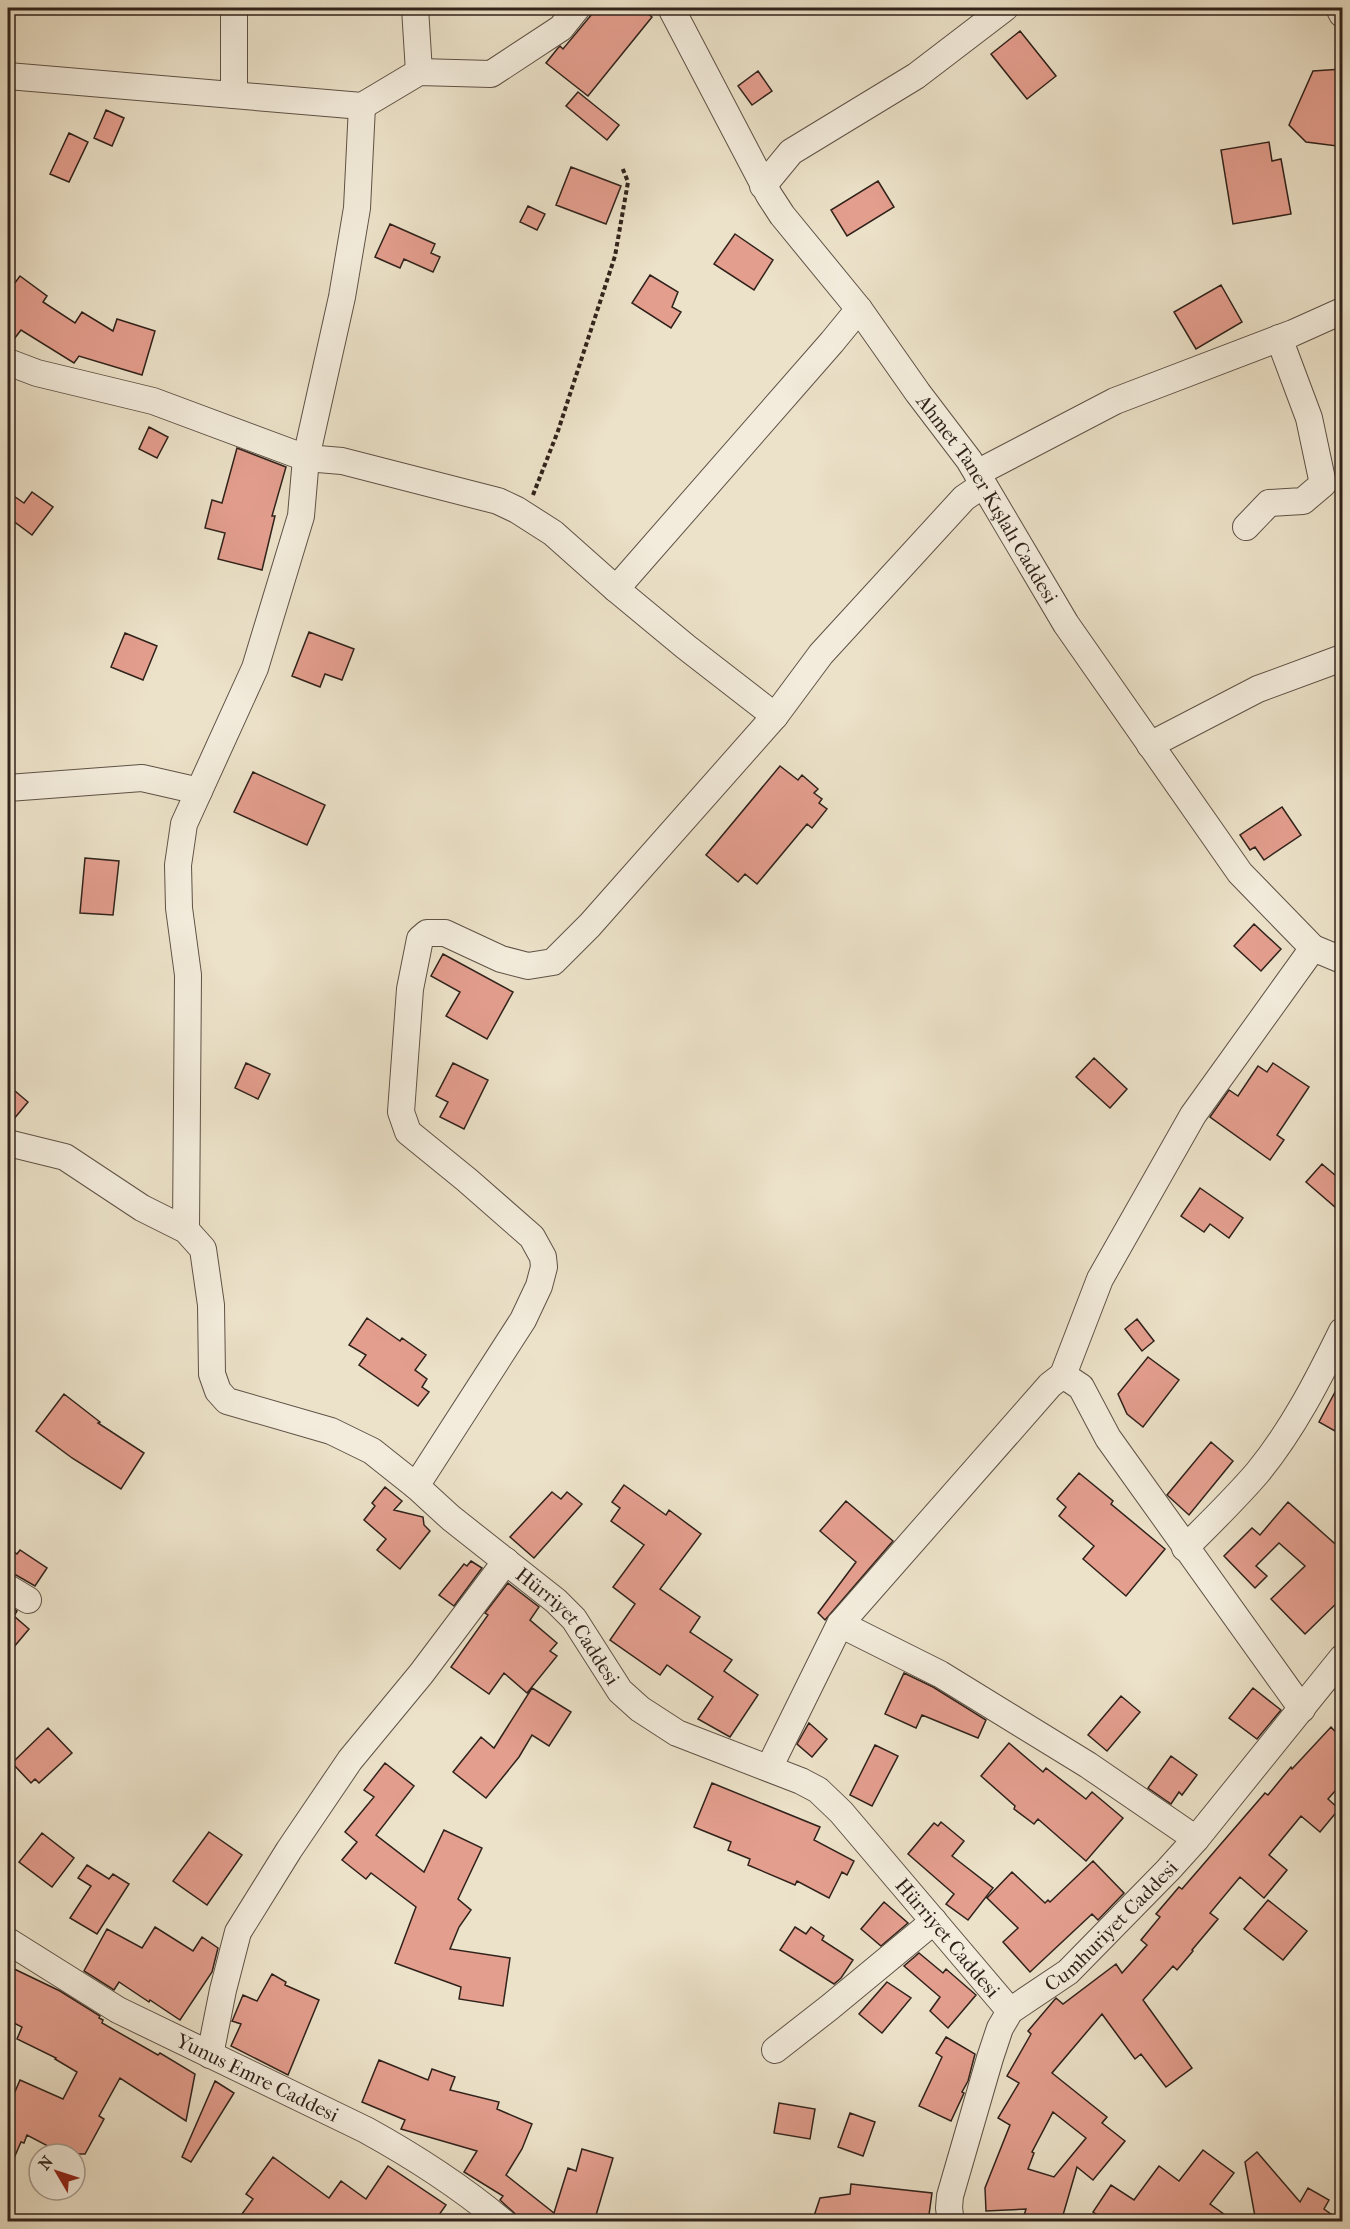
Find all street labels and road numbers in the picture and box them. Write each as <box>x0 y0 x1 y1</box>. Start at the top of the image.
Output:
street label: Ahmet Taner Kışlalı Caddesi <box>911 390 1062 608</box>
street label: Hürriyet Caddesi <box>511 1563 624 1689</box>
street label: Cumhuriyet Caddesi <box>1041 1856 1183 1996</box>
street label: Hürriyet Caddesi <box>890 1874 1004 2002</box>
street label: Yunus Emre Caddesi <box>172 2029 342 2127</box>

